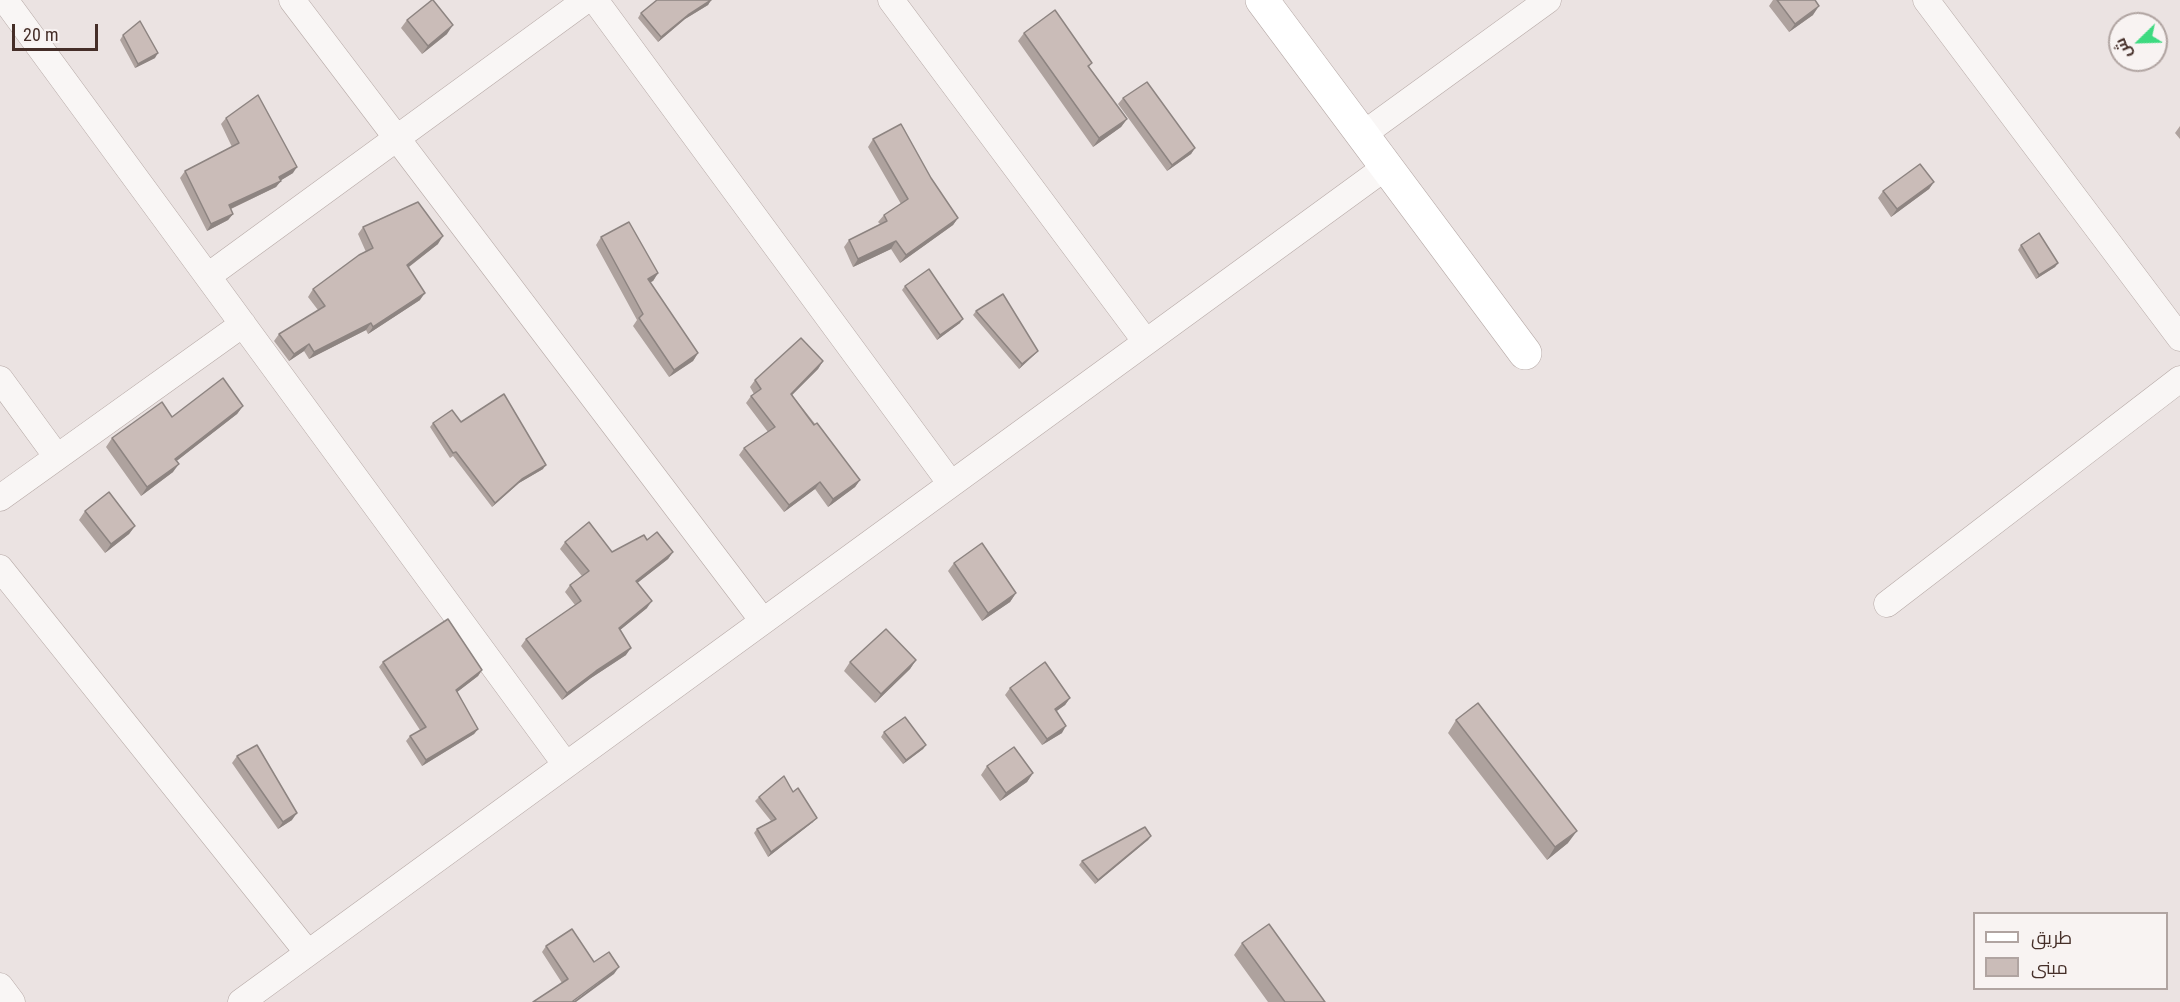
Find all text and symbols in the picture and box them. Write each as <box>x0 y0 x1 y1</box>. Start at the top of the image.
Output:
scale bar <box>15 12 100 50</box>
north arrow <box>2108 12 2168 72</box>
text: 20 m <box>23 24 58 45</box>
text: ش <box>2110 35 2136 62</box>
legend <box>1973 912 2168 990</box>
text: طريق <box>2031 927 2072 948</box>
text: مبنى <box>2031 957 2068 978</box>

